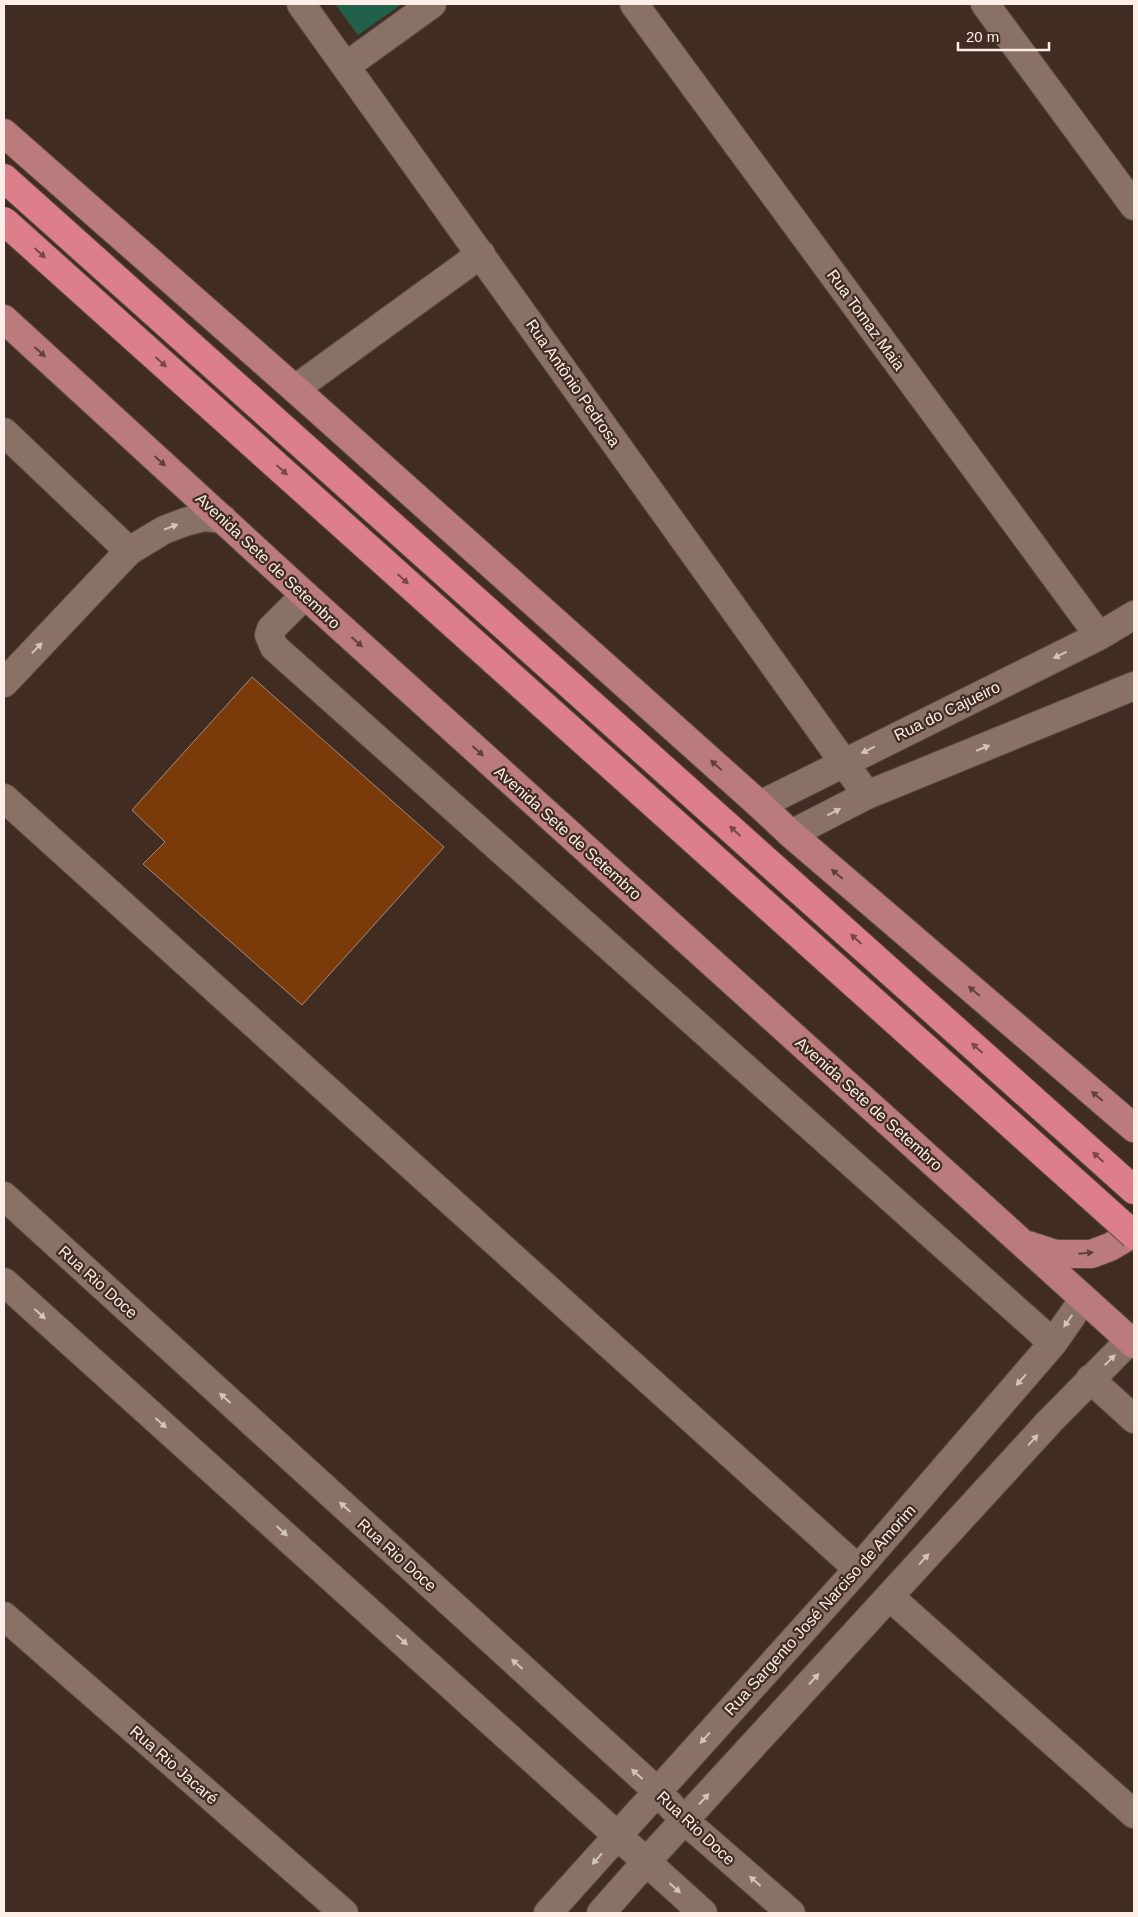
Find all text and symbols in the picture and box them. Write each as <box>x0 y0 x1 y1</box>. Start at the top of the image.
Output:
scale bar <box>958 20 1049 52</box>
text: 20 m <box>966 28 999 45</box>
one-way arrow <box>34 248 47 259</box>
street label: Rua Tomaz Maia <box>824 267 908 374</box>
street label: Rua Antônio Pedrosa <box>523 316 623 450</box>
one-way arrow <box>33 346 45 358</box>
one-way arrow <box>155 356 167 368</box>
one-way arrow <box>153 455 165 467</box>
one-way arrow <box>276 464 288 476</box>
street label: Avenida Sete de Setembro <box>192 490 344 632</box>
one-way arrow <box>164 523 178 531</box>
one-way arrow <box>397 573 409 585</box>
one-way arrow <box>351 636 363 648</box>
one-way arrow <box>31 642 43 654</box>
one-way arrow <box>1053 651 1067 659</box>
street label: Rua do Cajueiro <box>891 678 1003 744</box>
one-way arrow <box>976 744 991 752</box>
one-way arrow <box>471 745 483 757</box>
one-way arrow <box>861 746 875 754</box>
one-way arrow <box>710 759 722 771</box>
street label: Avenida Sete de Setembro <box>491 763 645 903</box>
one-way arrow <box>827 808 841 816</box>
one-way arrow <box>730 825 742 837</box>
one-way arrow <box>830 868 843 879</box>
one-way arrow <box>850 934 863 945</box>
one-way arrow <box>967 985 980 996</box>
street label: Avenida Sete de Setembro <box>792 1034 946 1174</box>
one-way arrow <box>972 1042 984 1054</box>
one-way arrow <box>1092 1090 1104 1102</box>
one-way arrow <box>1093 1151 1105 1163</box>
street label: Rua Rio Doce <box>55 1242 141 1322</box>
one-way arrow <box>1079 1249 1095 1257</box>
one-way arrow <box>34 1308 46 1320</box>
one-way arrow <box>1063 1314 1073 1328</box>
one-way arrow <box>1104 1354 1116 1366</box>
one-way arrow <box>1016 1374 1027 1387</box>
one-way arrow <box>220 1392 232 1404</box>
one-way arrow <box>154 1417 167 1428</box>
one-way arrow <box>1027 1434 1039 1446</box>
one-way arrow <box>340 1501 352 1513</box>
street label: Rua Sargento José Narciso de Amorim <box>721 1502 919 1718</box>
street label: Rua Rio Doce <box>354 1515 440 1595</box>
one-way arrow <box>275 1525 287 1537</box>
one-way arrow <box>918 1554 930 1566</box>
one-way arrow <box>396 1634 408 1646</box>
one-way arrow <box>511 1658 523 1670</box>
one-way arrow <box>808 1674 820 1686</box>
street label: Rua Rio Jacaré <box>127 1722 221 1808</box>
one-way arrow <box>700 1732 711 1745</box>
one-way arrow <box>631 1768 643 1779</box>
street label: Rua Rio Doce <box>654 1788 738 1868</box>
one-way arrow <box>698 1793 710 1805</box>
one-way arrow <box>591 1852 602 1865</box>
one-way arrow <box>749 1875 761 1887</box>
one-way arrow <box>668 1882 681 1893</box>

